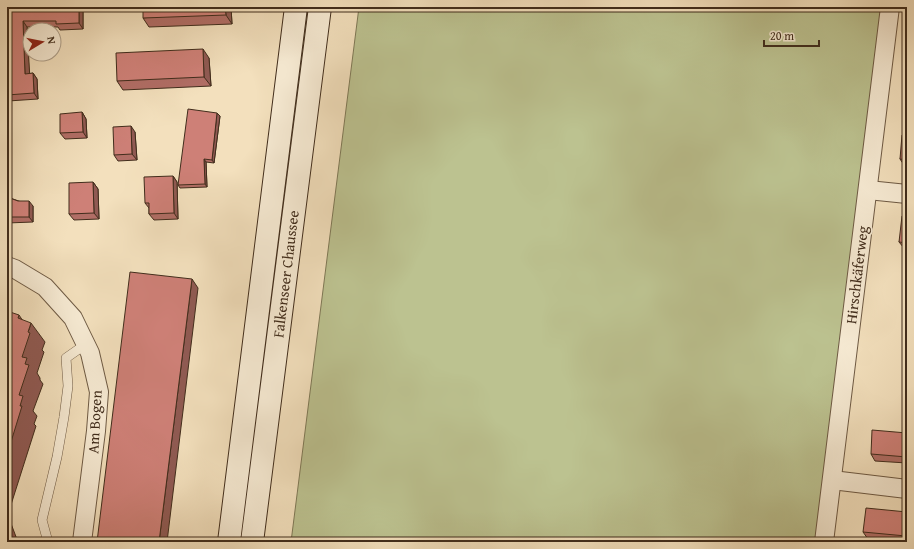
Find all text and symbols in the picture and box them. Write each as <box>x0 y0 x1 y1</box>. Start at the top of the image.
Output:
north arrow <box>22 22 62 62</box>
scale bar <box>764 22 819 48</box>
text: 20 m <box>770 27 794 44</box>
text: N <box>43 35 60 46</box>
street label: Falkenseer Chaussee <box>267 209 304 339</box>
street label: Hirschkäferweg <box>840 224 873 325</box>
street label: Am Bogen <box>82 389 107 454</box>

